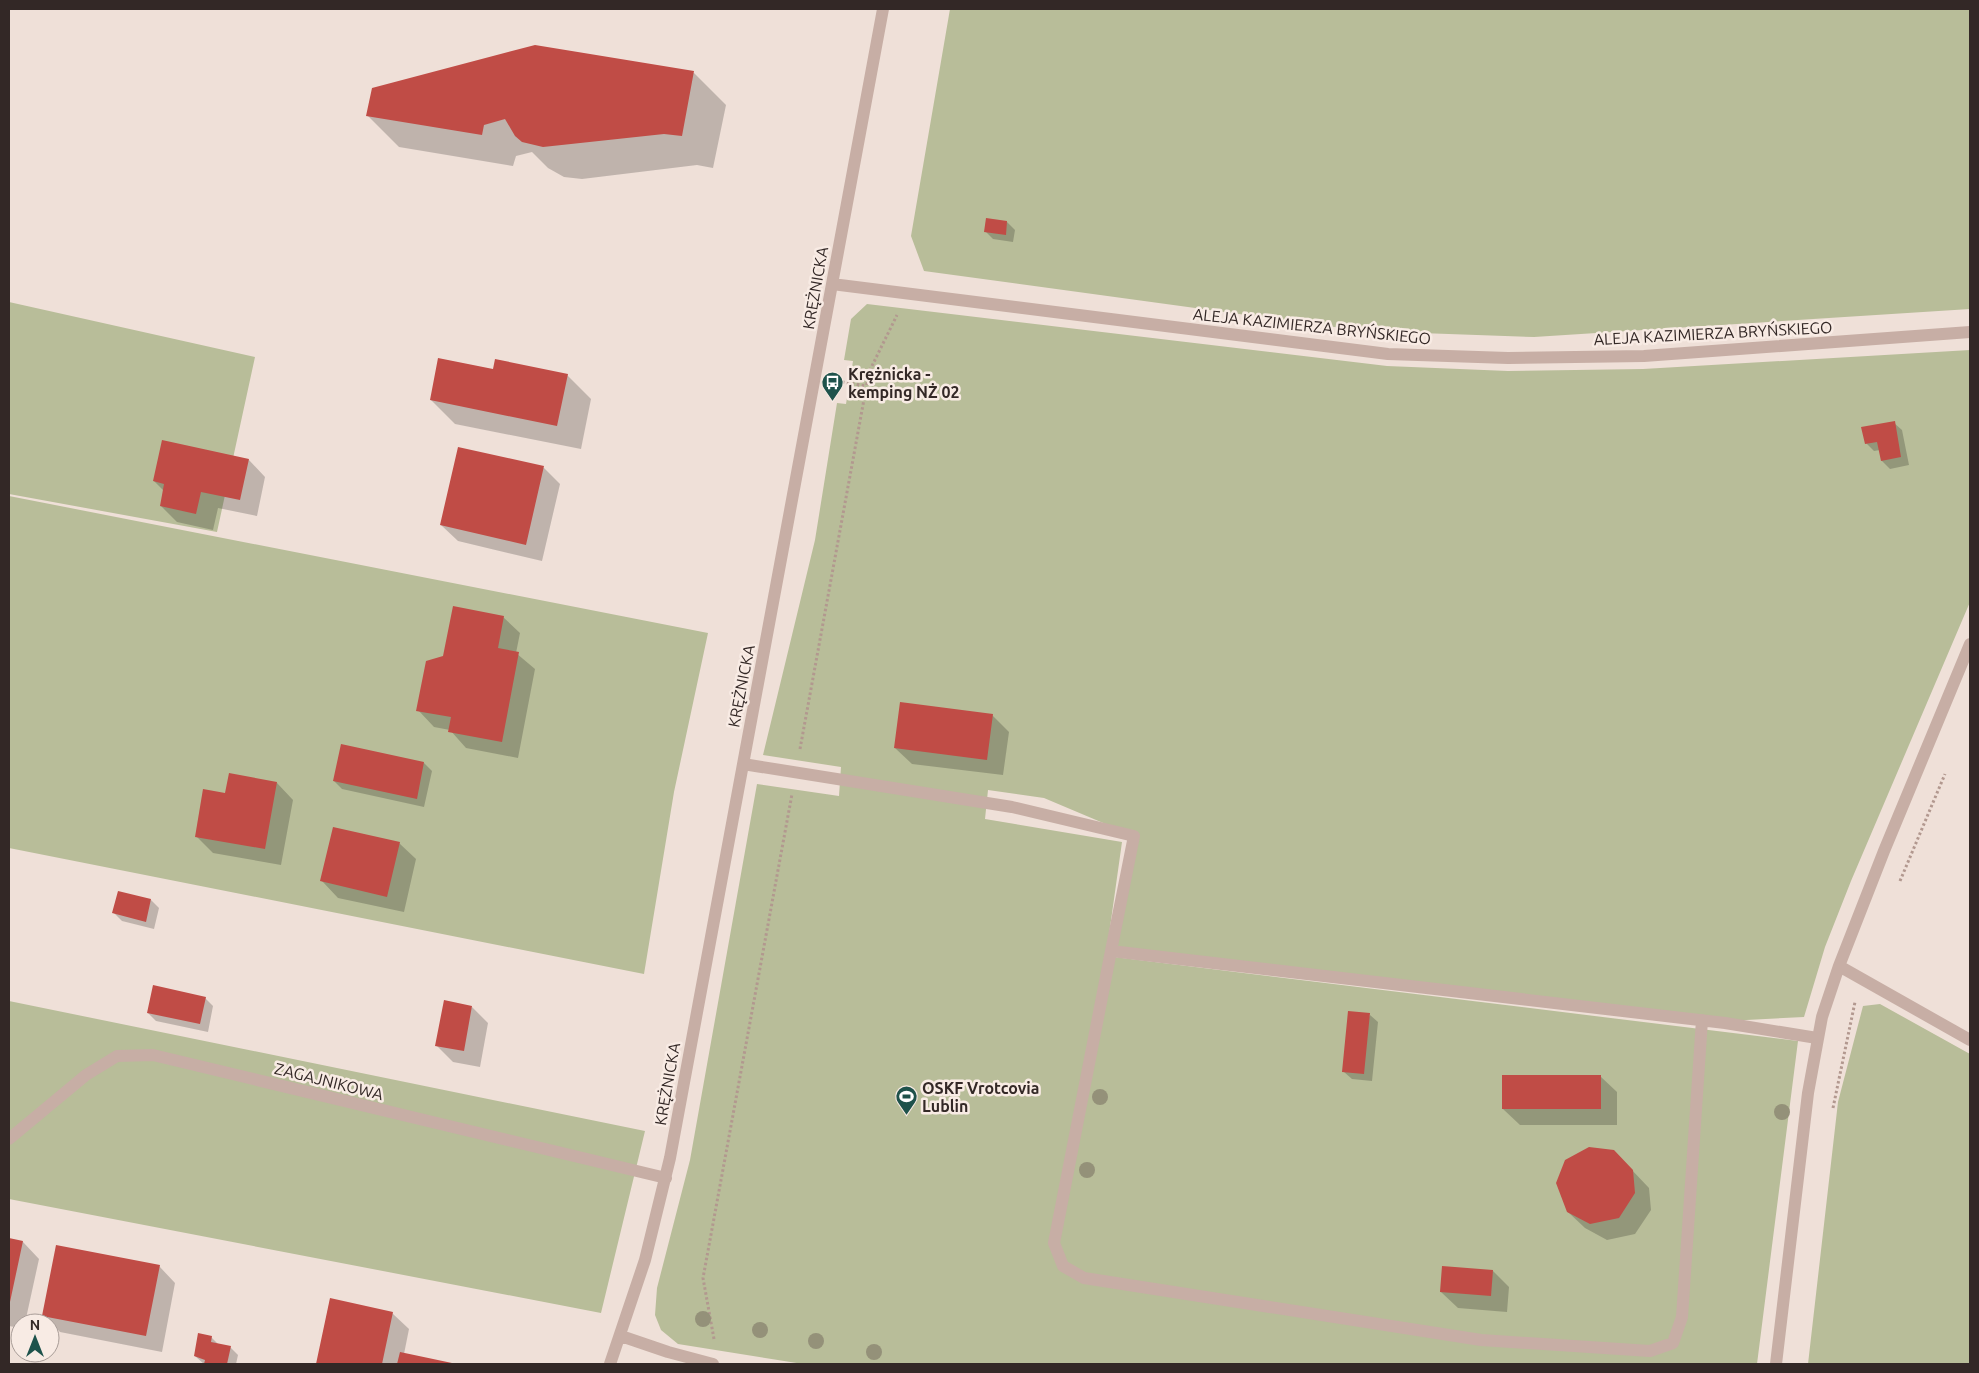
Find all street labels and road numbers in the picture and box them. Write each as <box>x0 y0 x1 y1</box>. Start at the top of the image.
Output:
street label: KRĘŻNICKA <box>799 245 831 331</box>
street label: ALEJA KAZIMIERZA BRYŃSKIEGO <box>1192 303 1432 347</box>
street label: ALEJA KAZIMIERZA BRYŃSKIEGO <box>1593 316 1833 348</box>
street label: KRĘŻNICKA <box>724 643 758 729</box>
street label: KRĘŻNICKA <box>651 1041 683 1127</box>
street label: ZAGAJNIKOWA <box>273 1059 386 1103</box>

